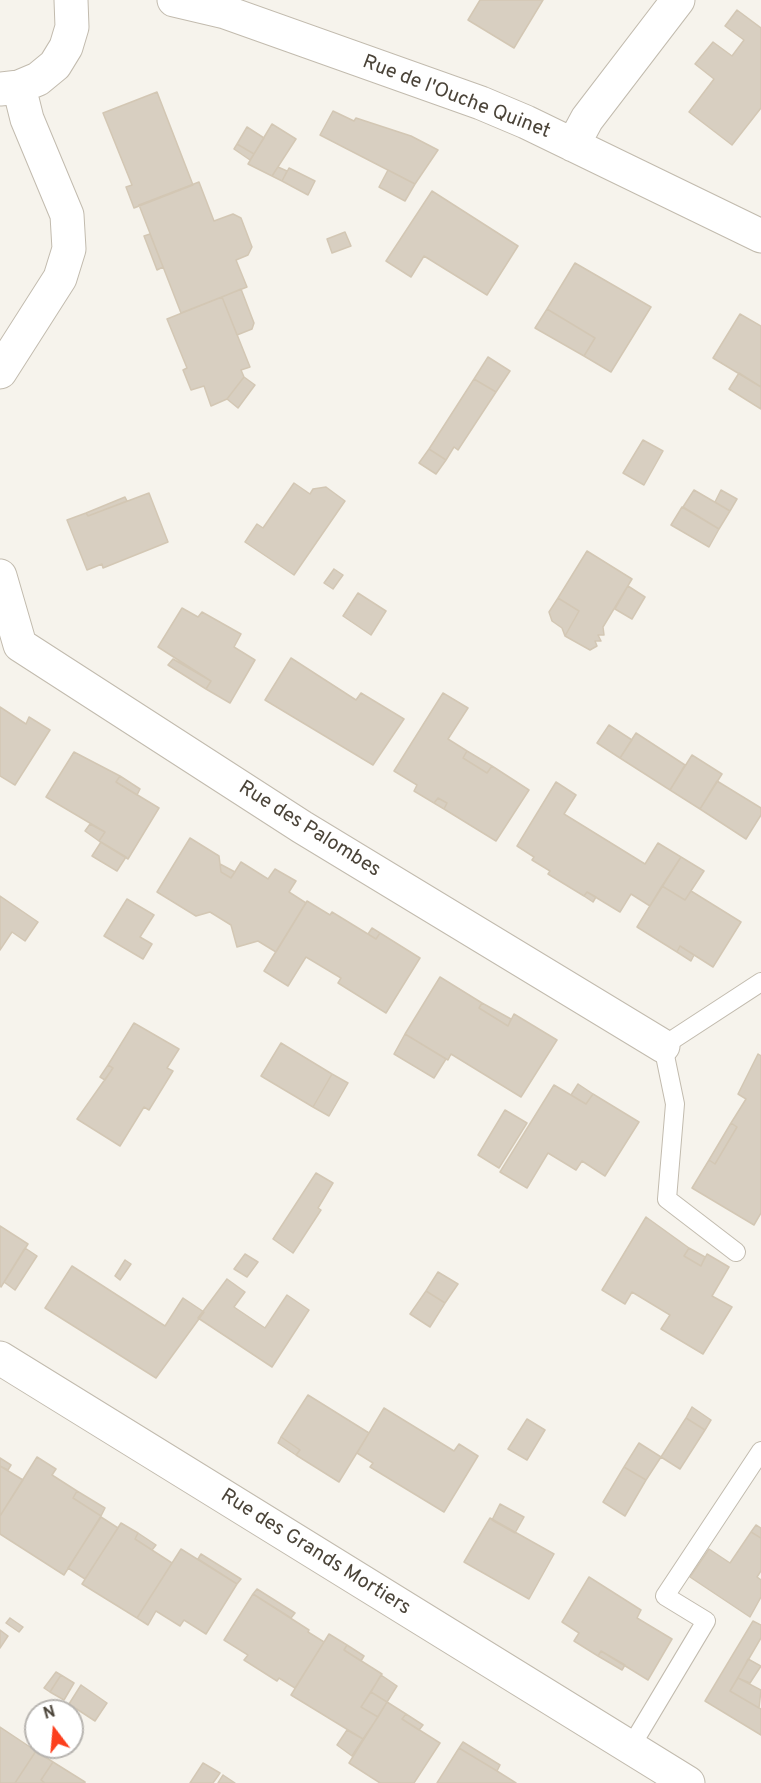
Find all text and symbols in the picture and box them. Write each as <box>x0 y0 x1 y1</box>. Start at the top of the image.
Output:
street label: Rue de l'Ouche Quinet <box>359 51 553 145</box>
street label: Rue des Palombes <box>234 777 384 883</box>
street label: Rue des Grands Mortiers <box>215 1485 415 1621</box>
north arrow <box>24 1699 84 1759</box>
text: N <box>41 1702 58 1725</box>

